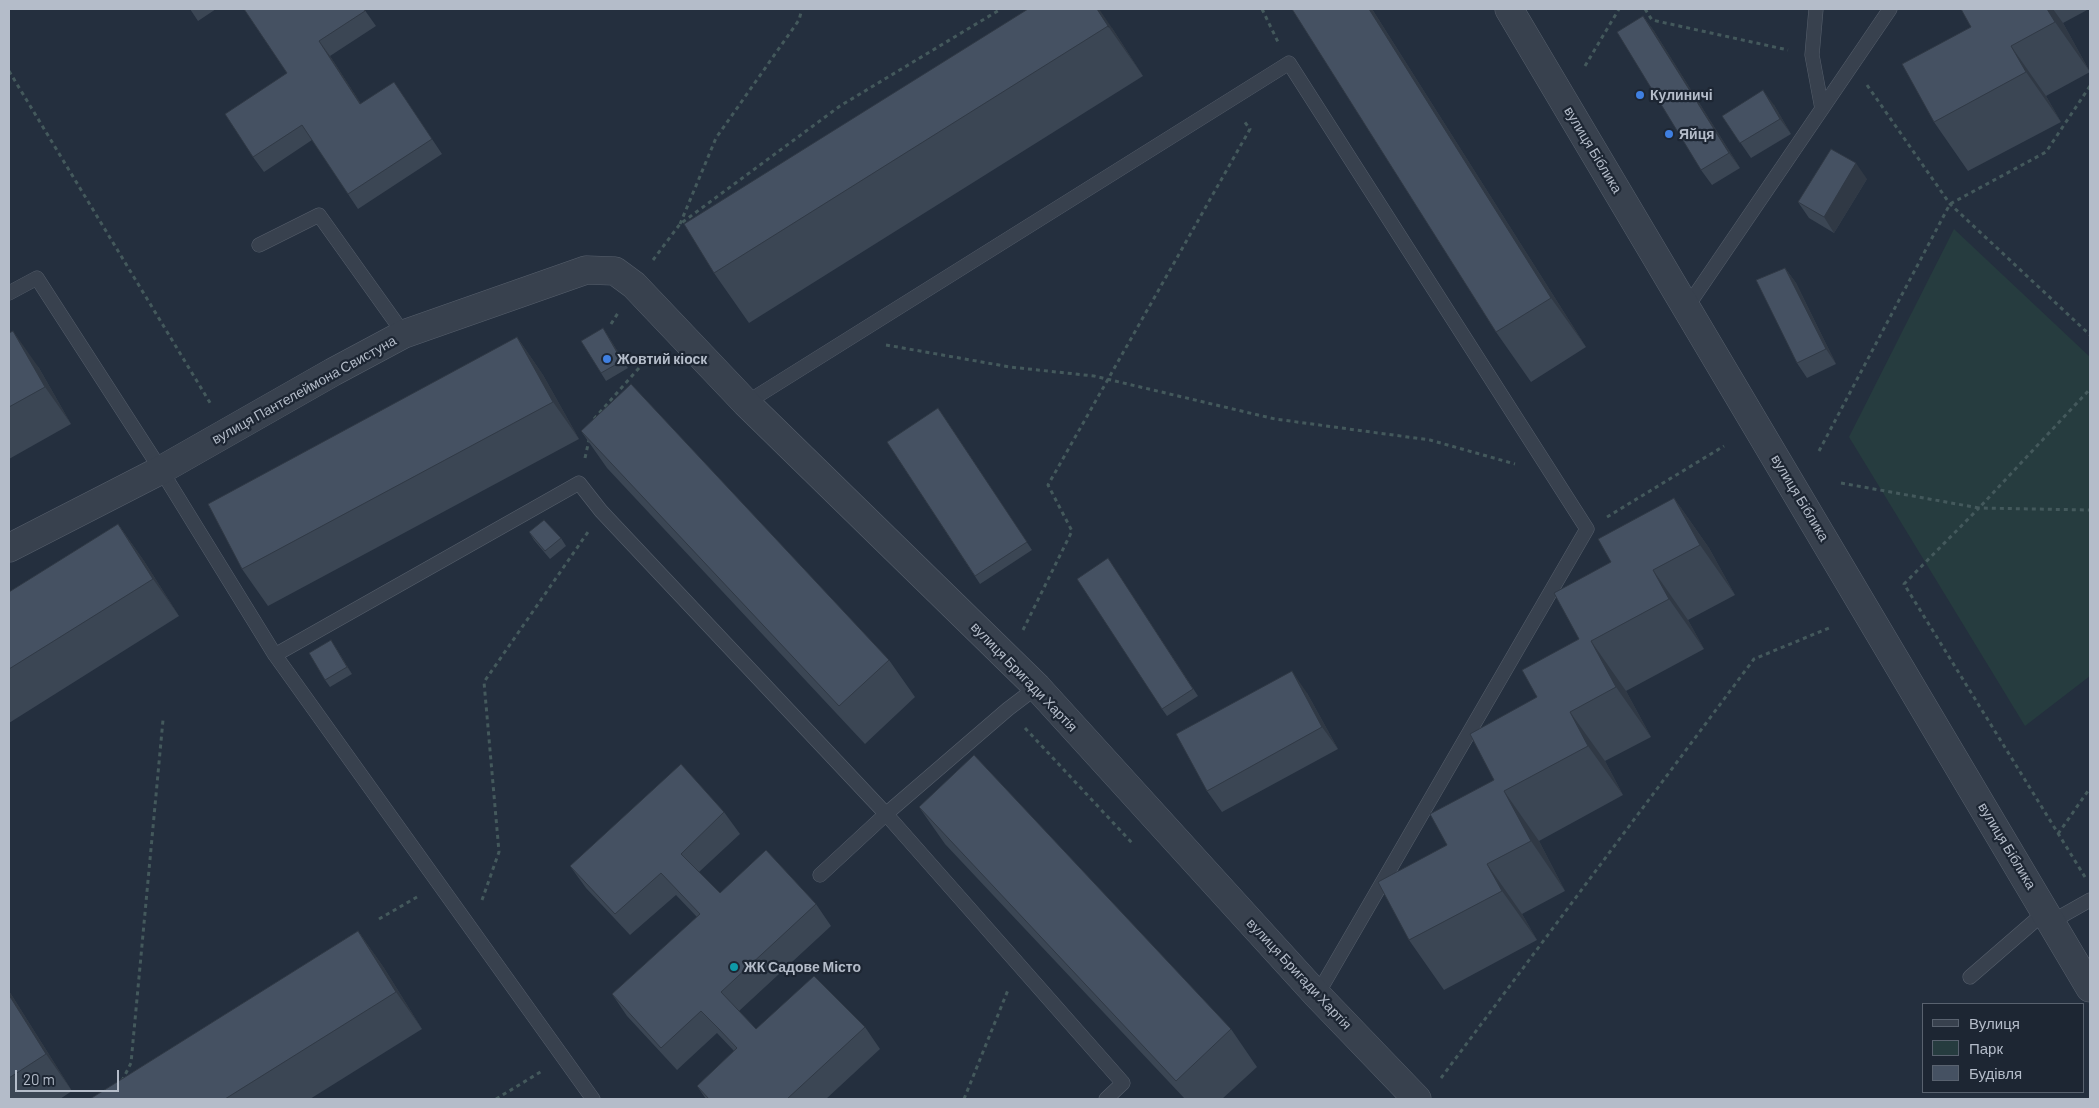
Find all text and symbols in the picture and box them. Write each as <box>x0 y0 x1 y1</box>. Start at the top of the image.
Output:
place label: Кулиничі <box>1650 87 1713 103</box>
marker: Кулиничі <box>1634 89 1646 101</box>
street label: вулиця Біблика <box>1561 104 1625 196</box>
place label: Яйця <box>1679 126 1714 142</box>
marker: Яйця <box>1663 128 1675 140</box>
street label: вулиця Пантелеймона Свистуна <box>209 332 399 448</box>
place label: Жовтий кіоск <box>617 351 707 367</box>
marker: Жовтий кіоск <box>601 353 613 365</box>
street label: вулиця Біблика <box>1768 452 1832 544</box>
street label: вулиця Бригади Хартія <box>967 619 1081 735</box>
street label: вулиця Біблика <box>1975 800 2039 892</box>
street label: вулиця Бригади Хартія <box>1243 915 1355 1033</box>
place label: ЖК Садове Місто <box>744 959 861 975</box>
marker: ЖК Садове Місто <box>728 961 740 973</box>
legend <box>1922 1003 2084 1093</box>
text: Вулиця <box>1969 1014 2020 1032</box>
text: Парк <box>1969 1039 2003 1057</box>
scale bar <box>18 1060 121 1092</box>
text: Будівля <box>1969 1064 2022 1082</box>
text: 20 m <box>23 1070 55 1088</box>

